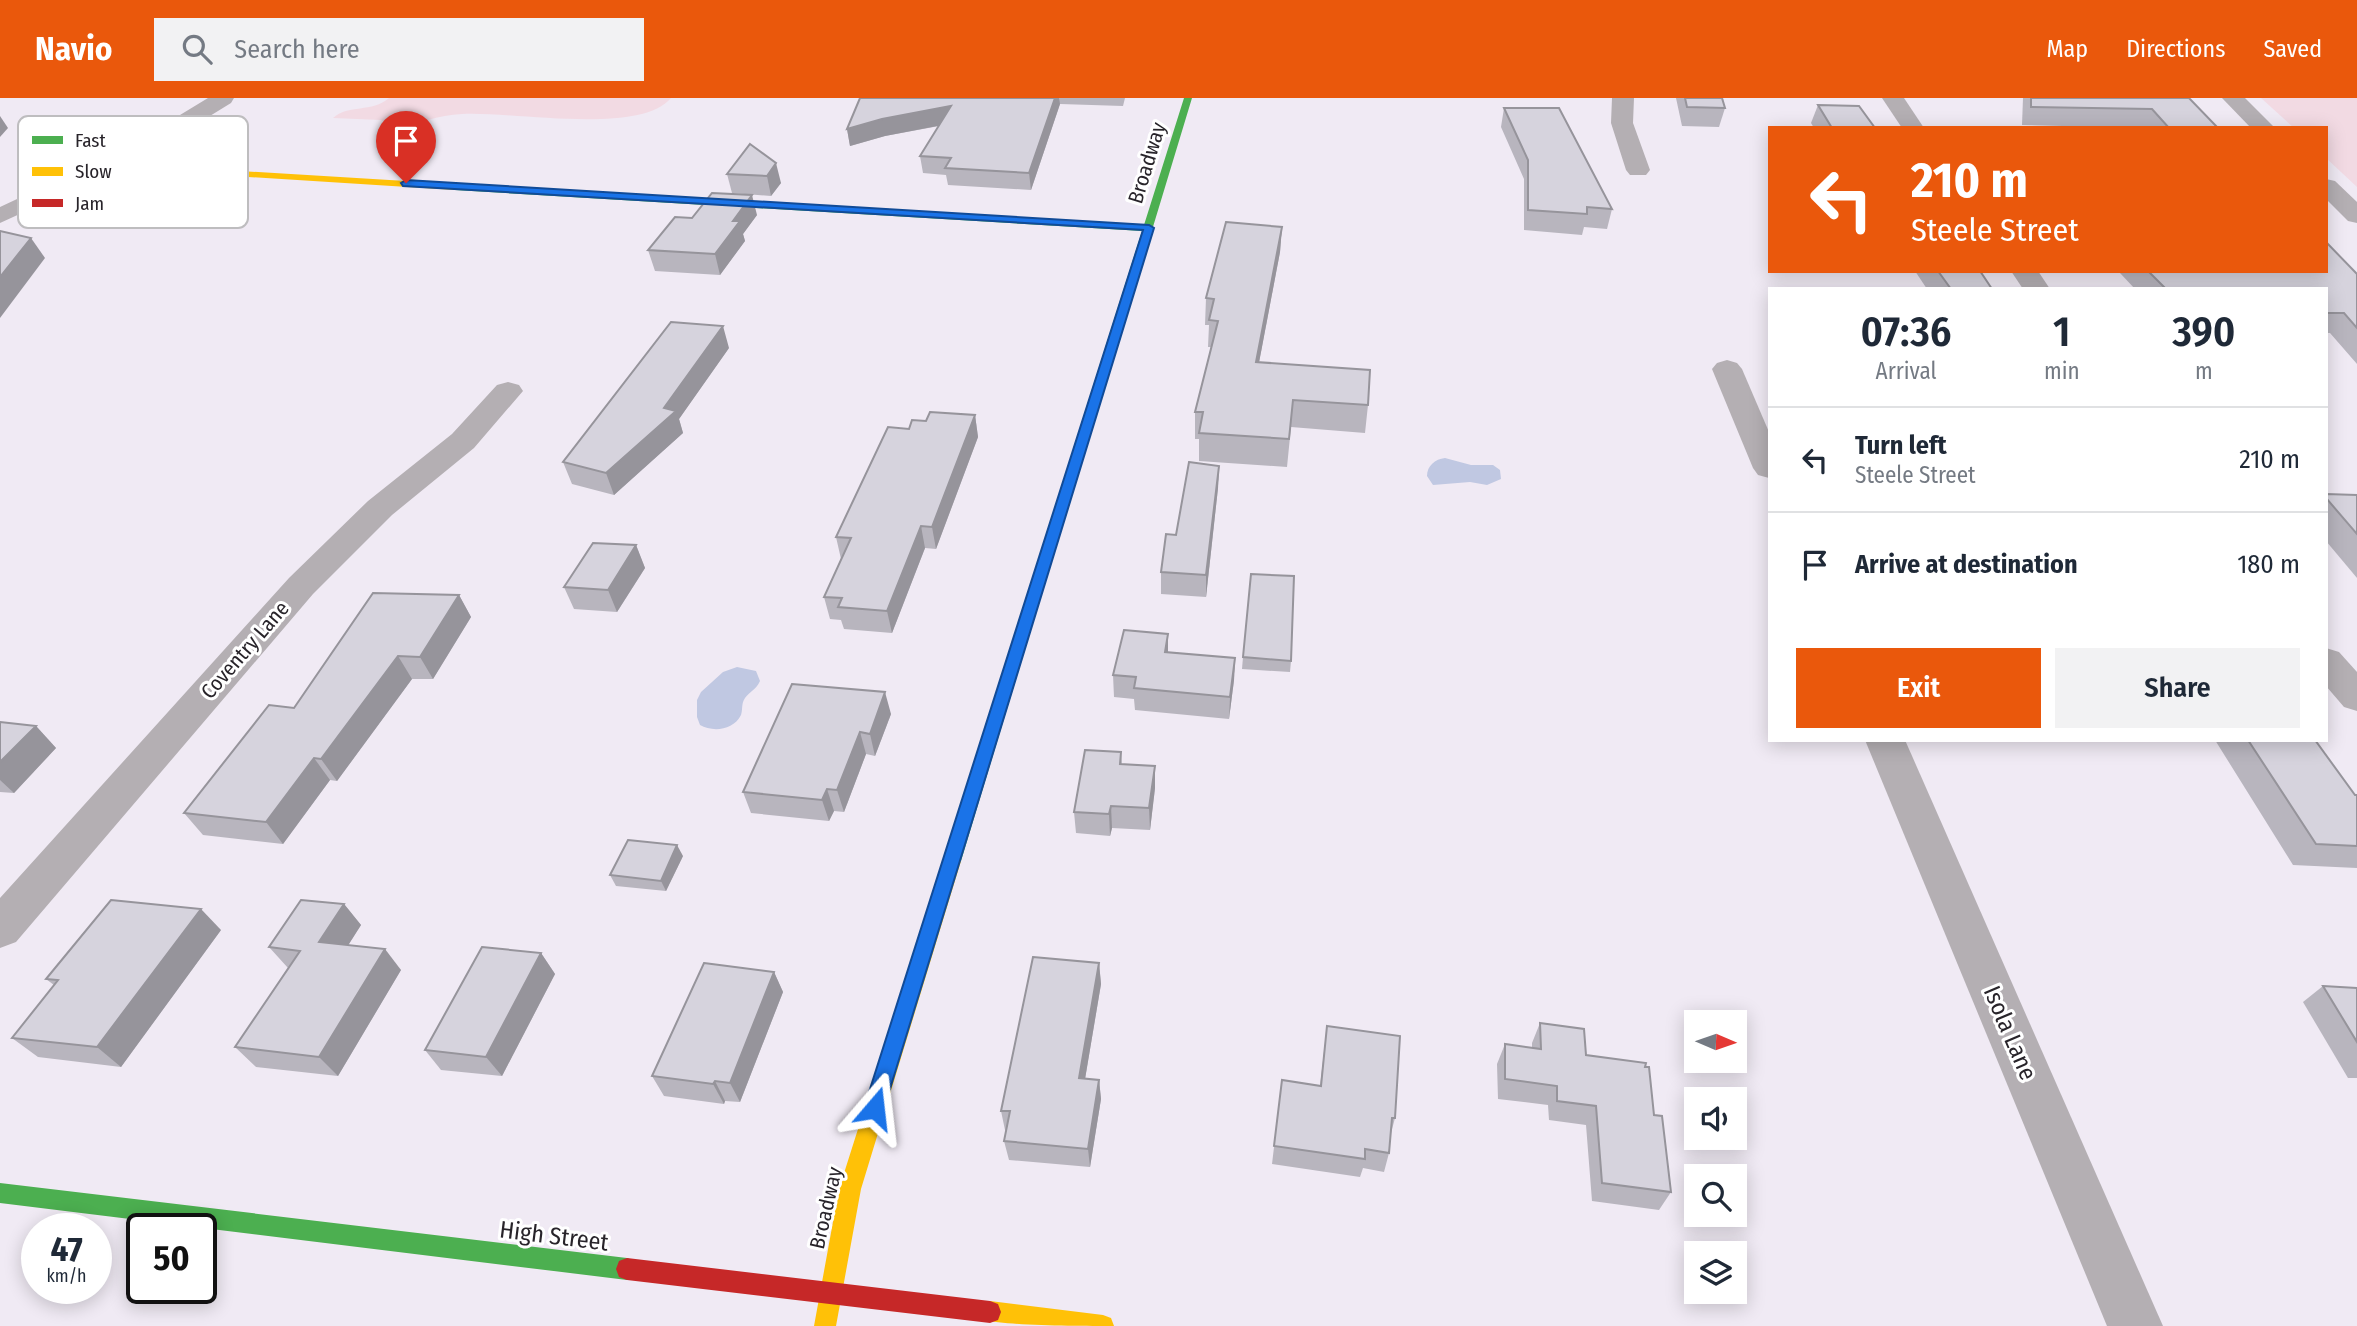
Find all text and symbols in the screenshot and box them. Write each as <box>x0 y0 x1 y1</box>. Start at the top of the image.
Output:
search box <box>154 18 644 81</box>
text: Navio <box>35 29 112 69</box>
icon: search <box>178 30 216 68</box>
text: Search here <box>234 34 360 65</box>
text: Map <box>2047 35 2088 63</box>
text: Directions <box>2126 35 2225 63</box>
text: Saved <box>2263 35 2322 63</box>
pin <box>376 111 436 183</box>
legend <box>18 116 248 228</box>
street label: Broadway <box>1122 119 1172 207</box>
icon: arrive <box>387 122 425 160</box>
text: Fast <box>75 129 106 152</box>
text: 210 m <box>1911 151 2028 210</box>
icon: left <box>1796 154 1887 245</box>
text: Slow <box>75 160 112 183</box>
text: Jam <box>75 192 104 215</box>
text: Steele Street <box>1911 211 2079 249</box>
text: 07:36 <box>1861 307 1952 357</box>
text: 1 <box>2053 307 2071 357</box>
text: 390 <box>2172 307 2235 357</box>
text: Arrival <box>1876 357 1937 385</box>
text: min <box>2044 357 2080 385</box>
text: m <box>2195 357 2213 385</box>
text: Turn left <box>1855 430 1947 461</box>
icon: left <box>1796 441 1834 479</box>
text: 210 m <box>2239 444 2300 475</box>
text: Steele Street <box>1855 461 1976 489</box>
icon: arrive <box>1796 546 1834 584</box>
text: Arrive at destination <box>1855 549 2078 580</box>
text: 180 m <box>2237 549 2300 580</box>
street label: Coventry Lane <box>195 596 295 704</box>
button: Exit <box>1796 648 2041 728</box>
button: Share <box>2055 648 2300 728</box>
street label: Isola Lane <box>1978 982 2042 1084</box>
north arrow <box>1684 1010 1746 1073</box>
map controls <box>1684 1010 1747 1304</box>
position arrow <box>838 1071 912 1145</box>
button: sound <box>1684 1087 1747 1150</box>
street label: Broadway <box>804 1164 848 1252</box>
button: search <box>1684 1164 1747 1227</box>
speed limit sign: 50 <box>126 1213 217 1304</box>
street label: High Street <box>498 1215 610 1257</box>
text: 47 <box>50 1228 83 1270</box>
button: layers <box>1684 1241 1747 1304</box>
text: km/h <box>46 1265 87 1287</box>

